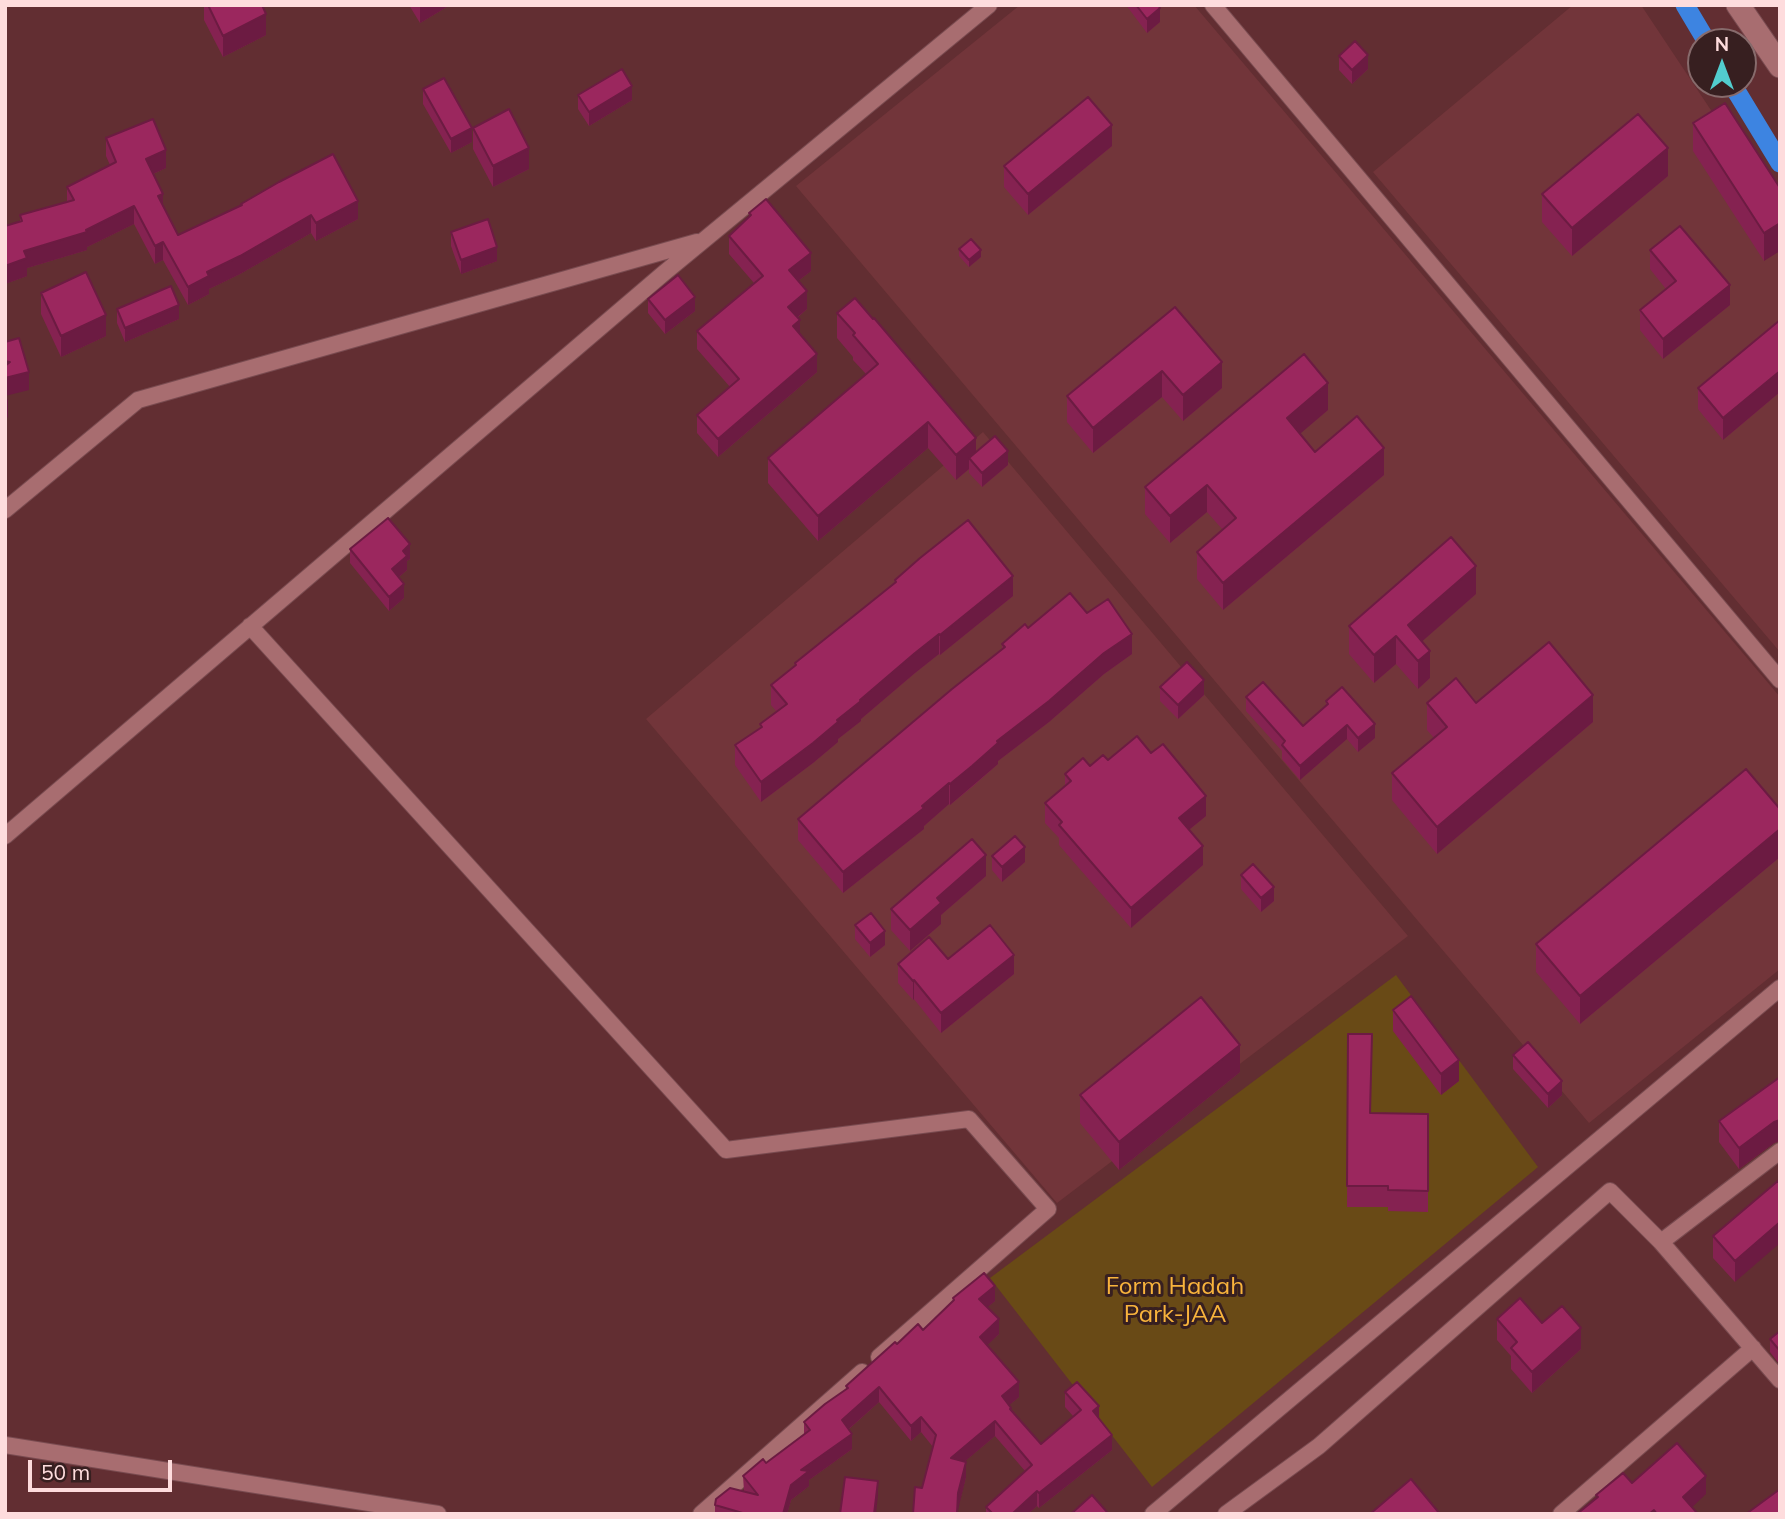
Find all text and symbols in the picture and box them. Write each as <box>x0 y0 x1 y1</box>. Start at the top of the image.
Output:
north arrow <box>1687 28 1757 98</box>
text: N <box>1715 32 1729 56</box>
park label: Form Hadah Park-JAA <box>1106 1273 1244 1329</box>
scale bar <box>32 1446 175 1490</box>
text: 50 m <box>41 1459 90 1485</box>

